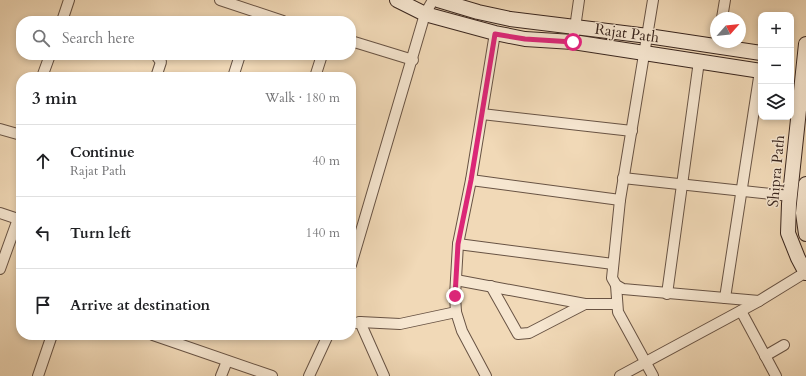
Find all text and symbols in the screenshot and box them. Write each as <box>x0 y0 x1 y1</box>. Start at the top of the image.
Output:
north arrow <box>710 12 746 48</box>
map controls <box>758 12 794 120</box>
button: + <box>758 12 794 48</box>
search box <box>16 16 356 60</box>
street label: Rajat Path <box>594 19 661 48</box>
icon: search <box>30 27 52 49</box>
text: Search here <box>62 28 135 48</box>
route start <box>564 33 582 51</box>
button: − <box>758 48 794 84</box>
button: layers <box>758 84 794 120</box>
text: 3 min <box>32 87 77 110</box>
text: Walk · 180 m <box>265 89 340 107</box>
street label: Shipra Path <box>763 133 789 208</box>
text: Continue <box>70 142 135 162</box>
icon: ahead <box>32 150 54 172</box>
text: 40 m <box>312 152 340 170</box>
text: Rajat Path <box>70 162 126 180</box>
icon: left <box>32 222 54 244</box>
text: Turn left <box>70 223 131 243</box>
text: 140 m <box>306 224 340 242</box>
route end <box>446 287 464 305</box>
icon: arrive <box>32 294 54 316</box>
text: Arrive at destination <box>70 295 210 315</box>

